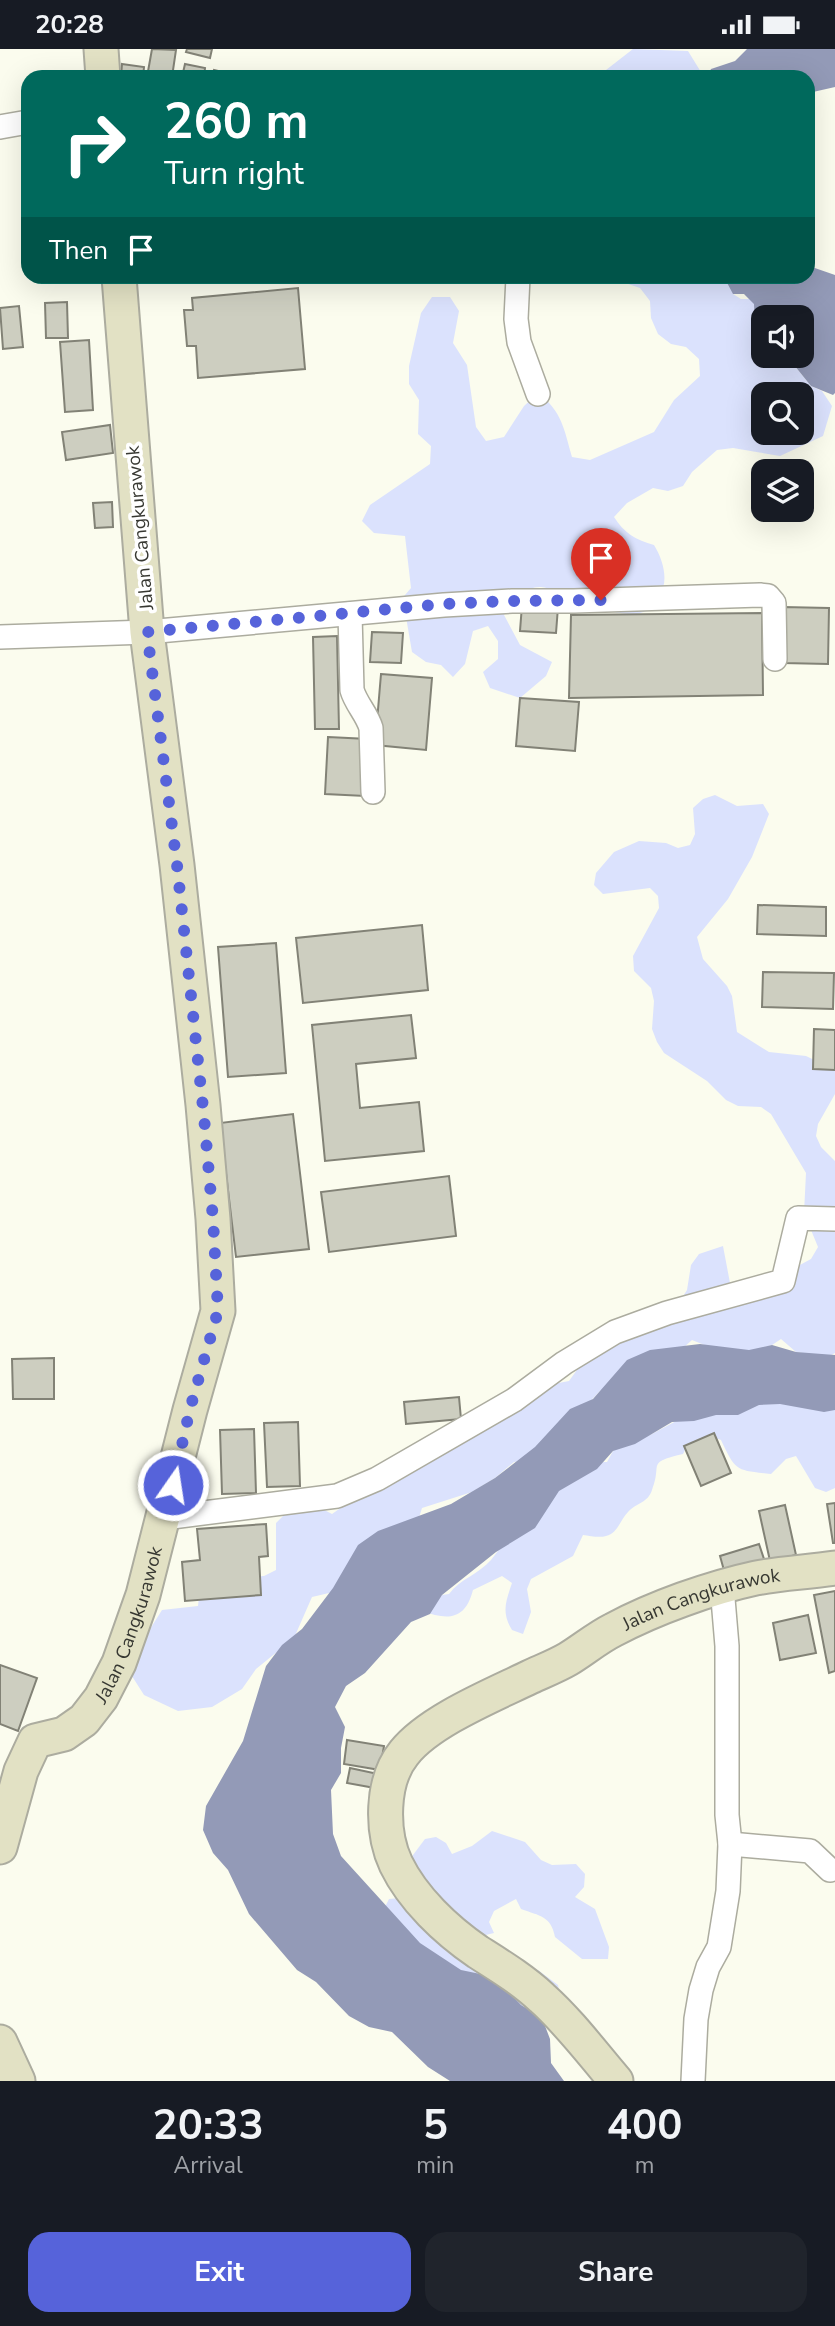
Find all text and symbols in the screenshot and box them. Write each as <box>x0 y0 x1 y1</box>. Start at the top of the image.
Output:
text: 20:28 <box>35 7 104 42</box>
text: 260 m <box>164 88 308 155</box>
icon: right <box>49 98 140 189</box>
text: Turn right <box>164 152 304 195</box>
icon: arrive <box>122 231 160 269</box>
text: Then <box>49 233 108 268</box>
map controls <box>751 305 814 522</box>
button: sound <box>751 305 814 368</box>
button: search <box>751 382 814 445</box>
street label: Jalan Cangkurawok <box>120 444 160 612</box>
button: layers <box>751 459 814 522</box>
pin <box>571 528 631 600</box>
icon: arrive <box>582 539 620 577</box>
position arrow <box>136 1448 210 1522</box>
street label: Jalan Cangkurawok <box>89 1543 169 1710</box>
street label: Jalan Cangkurawok <box>617 1562 782 1638</box>
text: 20:33 <box>153 2097 264 2154</box>
text: 5 <box>423 2097 448 2154</box>
text: 400 <box>607 2097 682 2154</box>
text: Arrival <box>174 2150 243 2181</box>
text: min <box>416 2150 454 2181</box>
text: m <box>635 2150 655 2181</box>
button: Exit <box>28 2232 411 2312</box>
button: Share <box>425 2232 807 2312</box>

